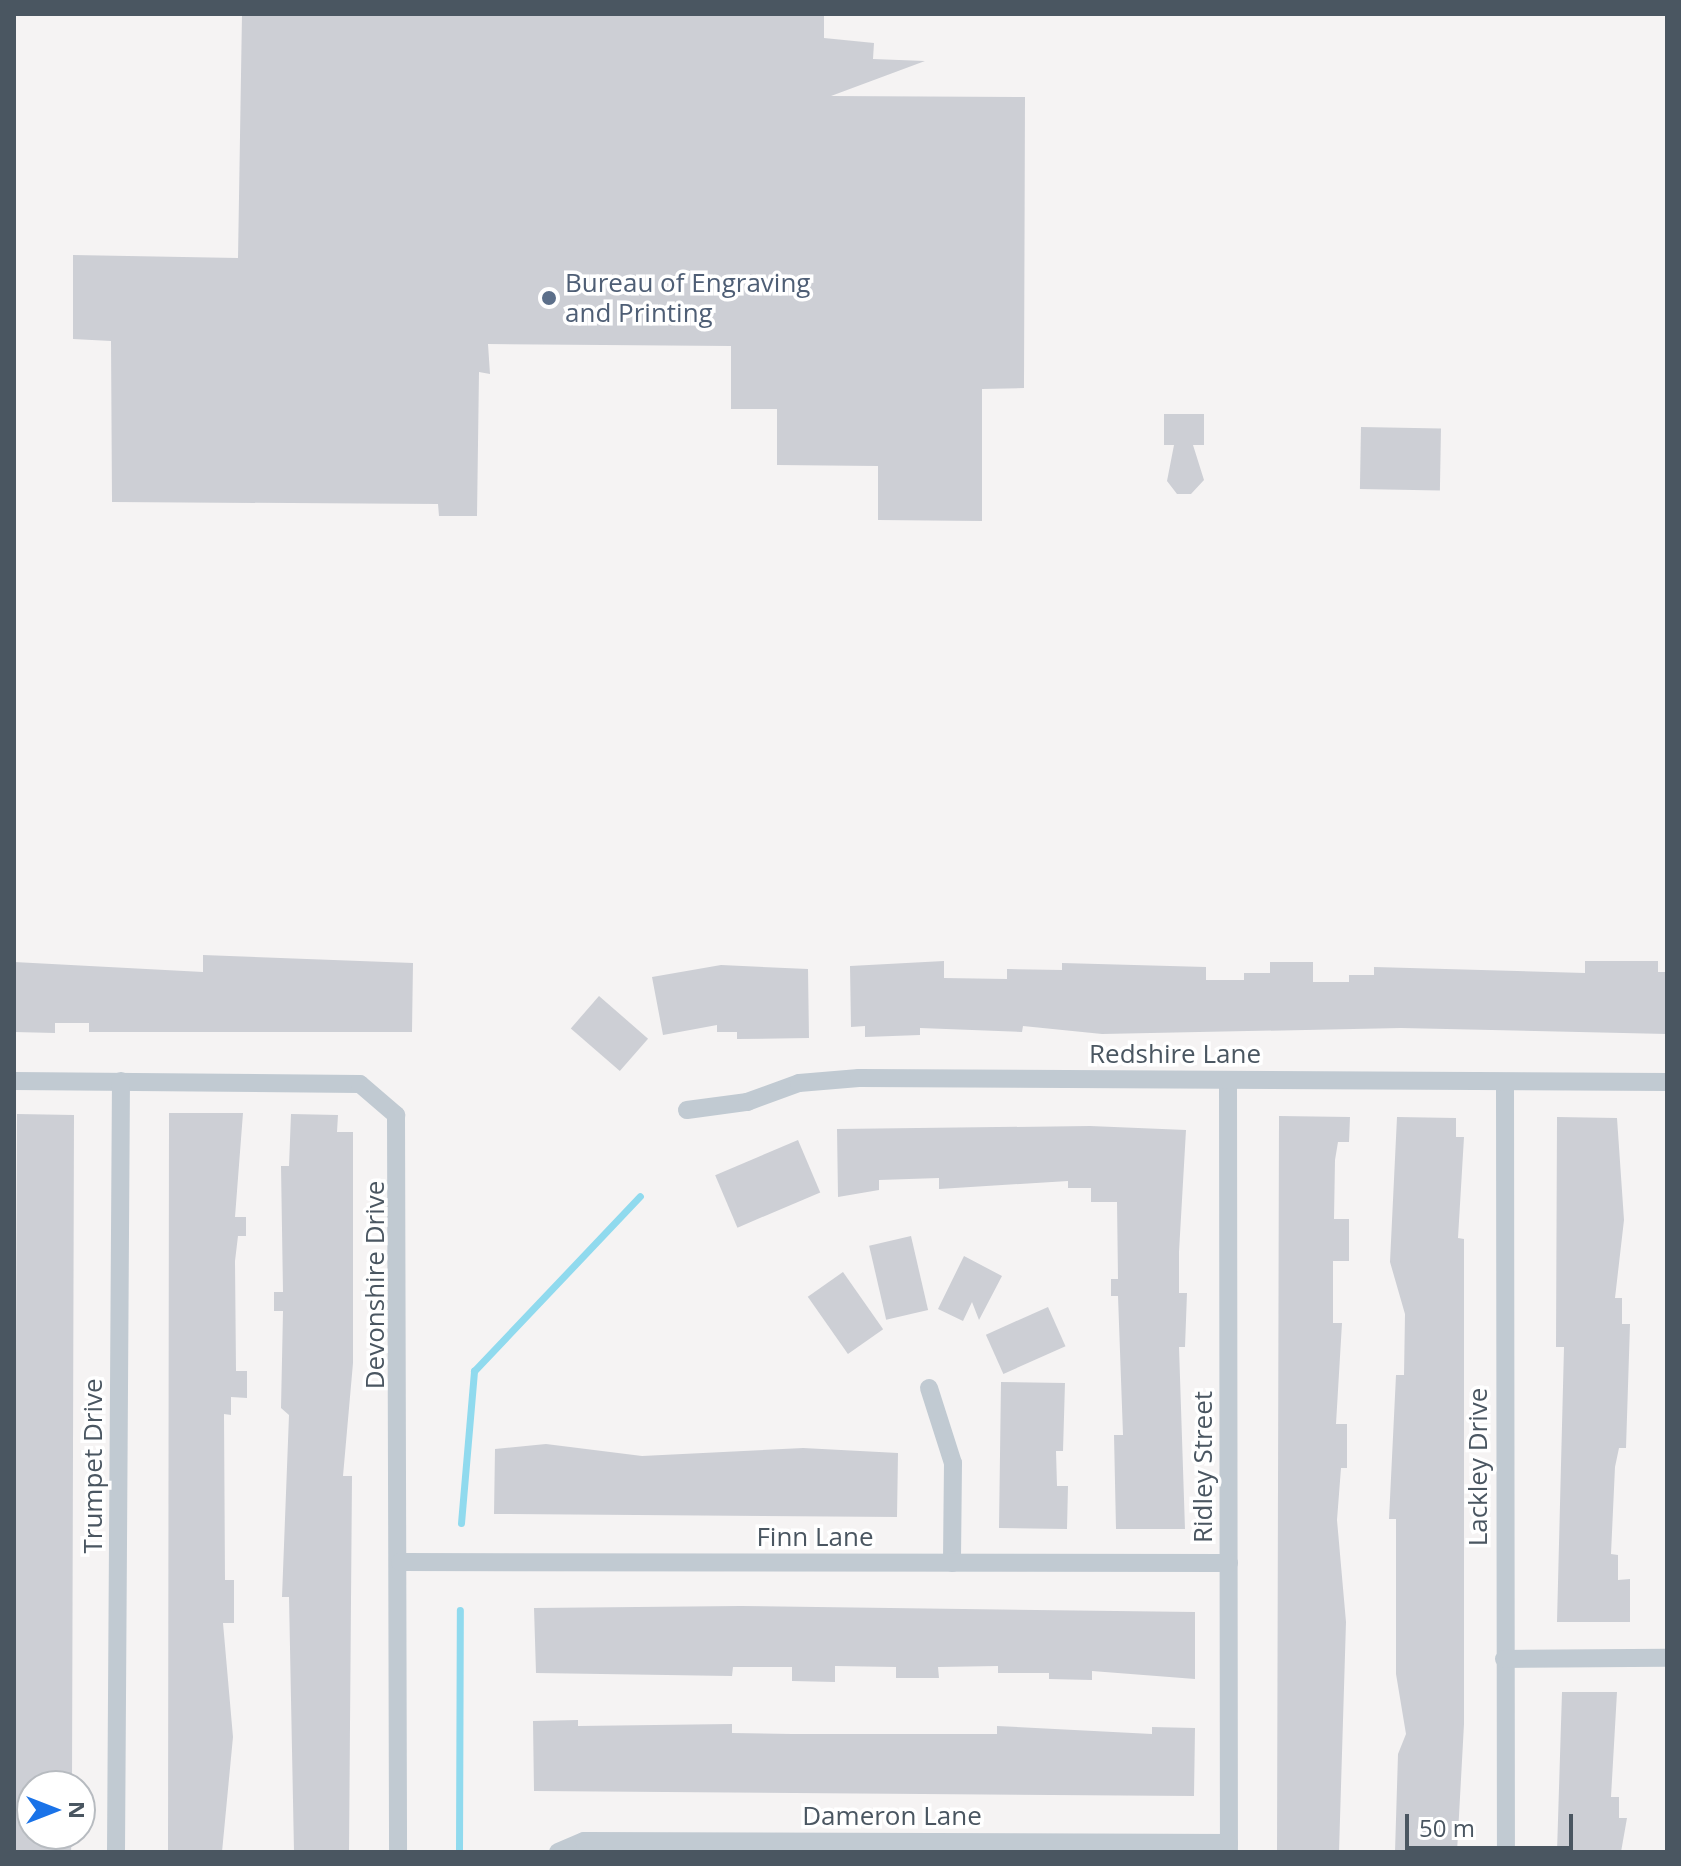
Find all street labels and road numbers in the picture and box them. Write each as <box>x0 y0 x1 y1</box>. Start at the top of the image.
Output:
street label: Redshire Lane <box>1089 1038 1261 1070</box>
street label: Devonshire Drive <box>359 1181 391 1389</box>
street label: Trumpet Drive <box>77 1378 109 1554</box>
street label: Lackley Drive <box>1462 1388 1494 1546</box>
street label: Ridley Street <box>1187 1391 1219 1543</box>
street label: Finn Lane <box>756 1521 874 1553</box>
street label: Dameron Lane <box>802 1800 982 1832</box>

